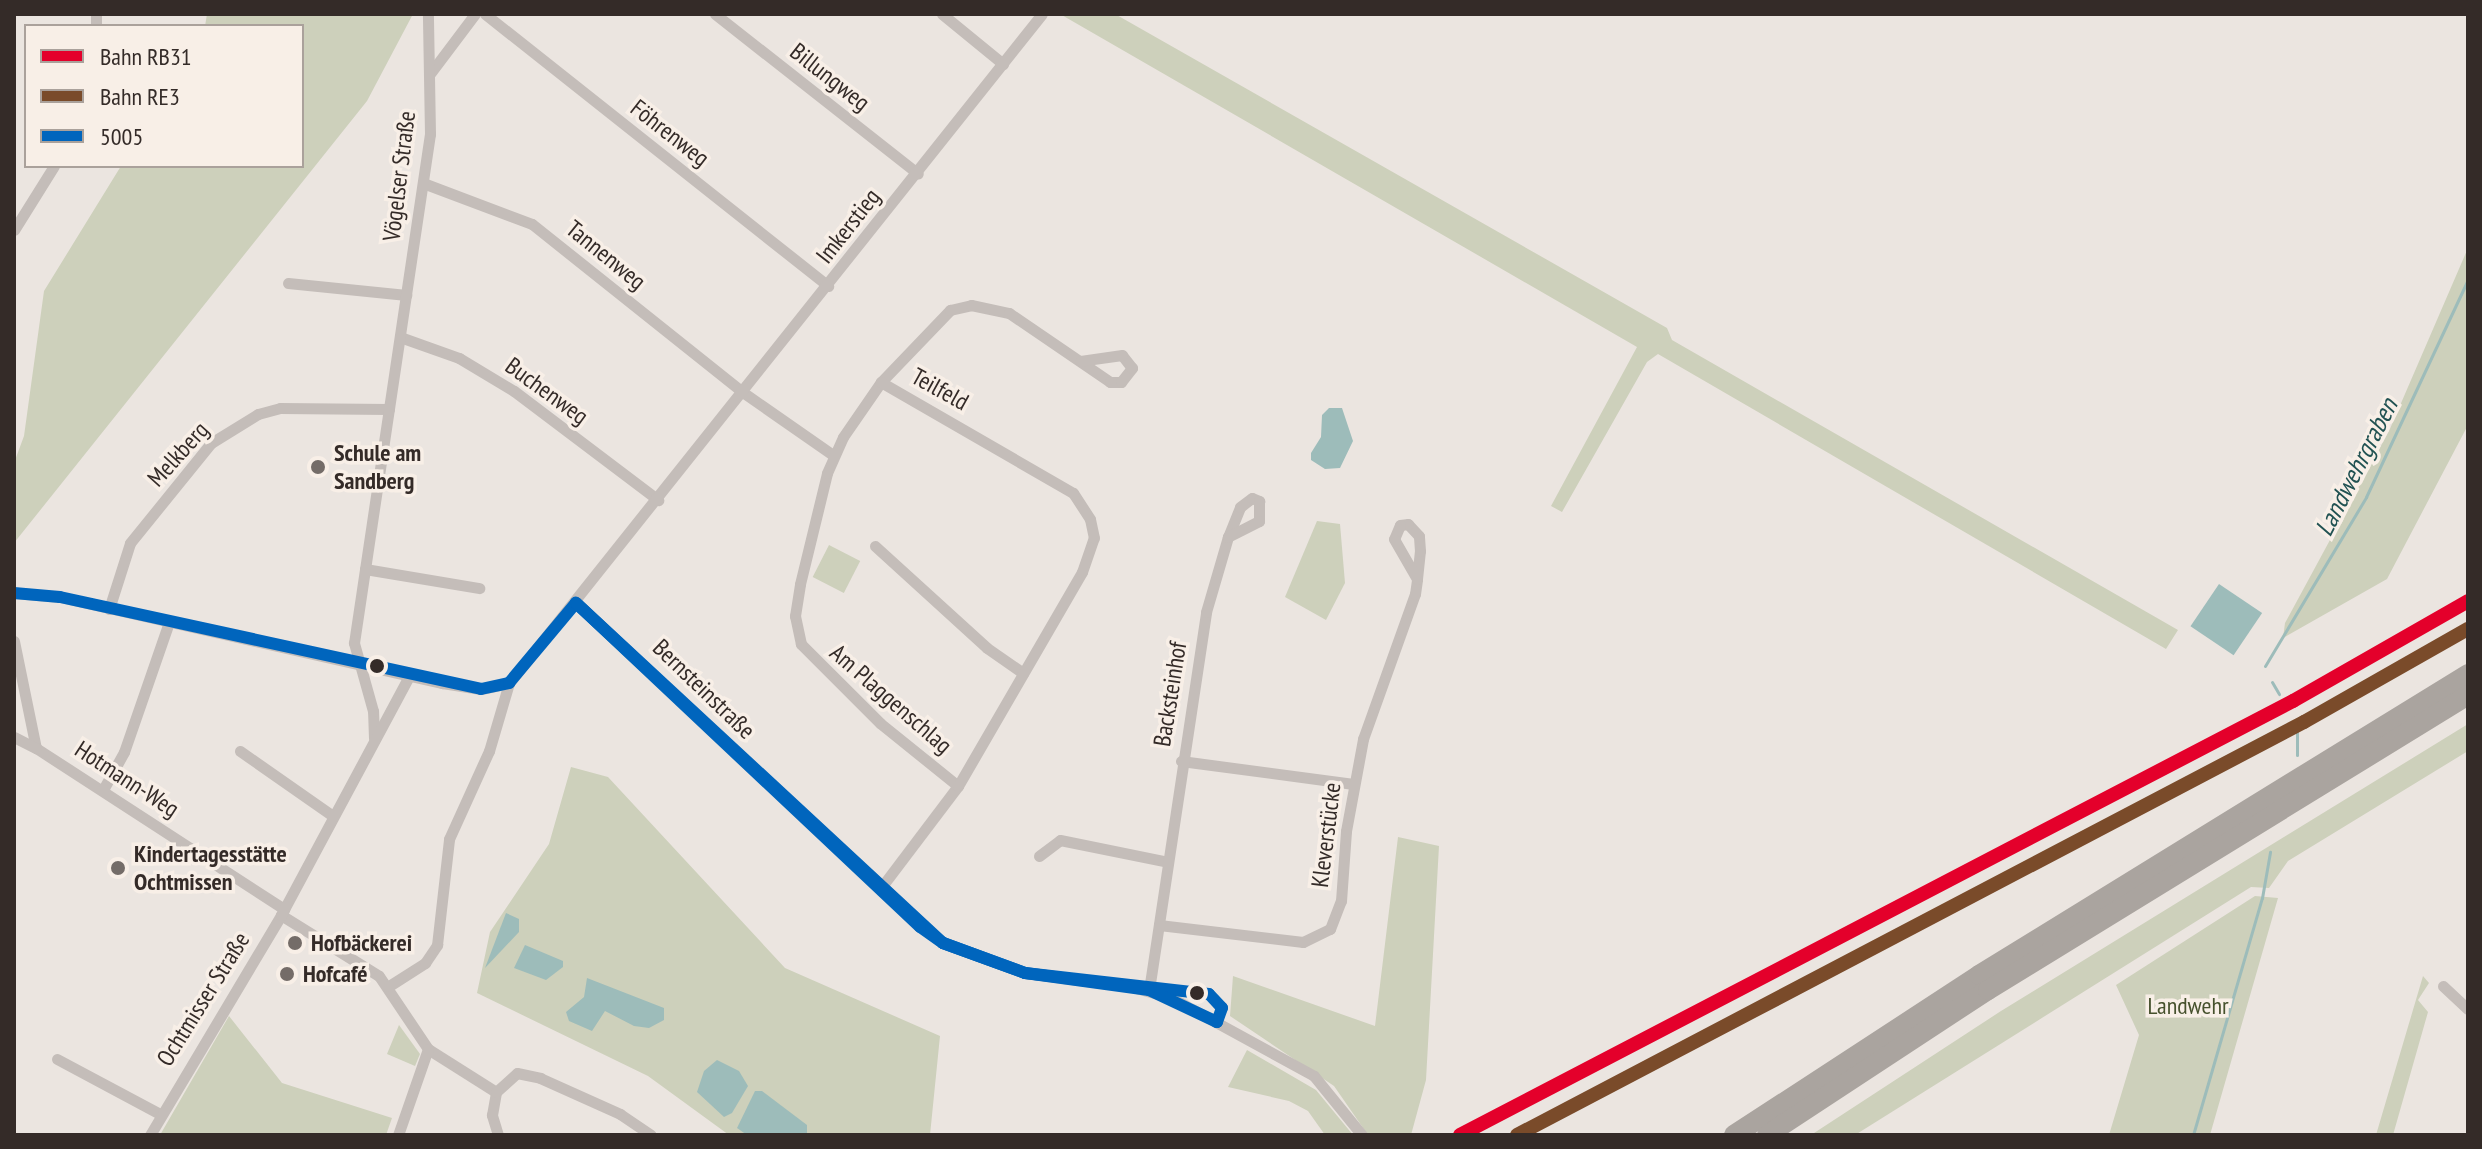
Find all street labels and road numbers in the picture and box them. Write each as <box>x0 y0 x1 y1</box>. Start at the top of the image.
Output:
street label: Billungweg <box>784 37 876 117</box>
street label: Föhrenweg <box>625 93 715 173</box>
street label: Vögelser Straße <box>377 109 421 243</box>
street label: Imkerstieg <box>810 183 886 269</box>
street label: Tannenweg <box>560 214 652 296</box>
street label: Buchenweg <box>500 351 594 431</box>
street label: Teilfeld <box>906 362 974 416</box>
street label: Melkberg <box>141 416 215 492</box>
street label: Bernsteinstraße <box>647 633 761 745</box>
street label: Am Plaggenschlag <box>824 638 958 760</box>
street label: Backsteinhof <box>1148 640 1192 748</box>
street label: Hotmann-Weg <box>70 735 184 823</box>
street label: Kleverstücke <box>1305 781 1347 889</box>
street label: Ochtmisser Straße <box>150 927 256 1071</box>

